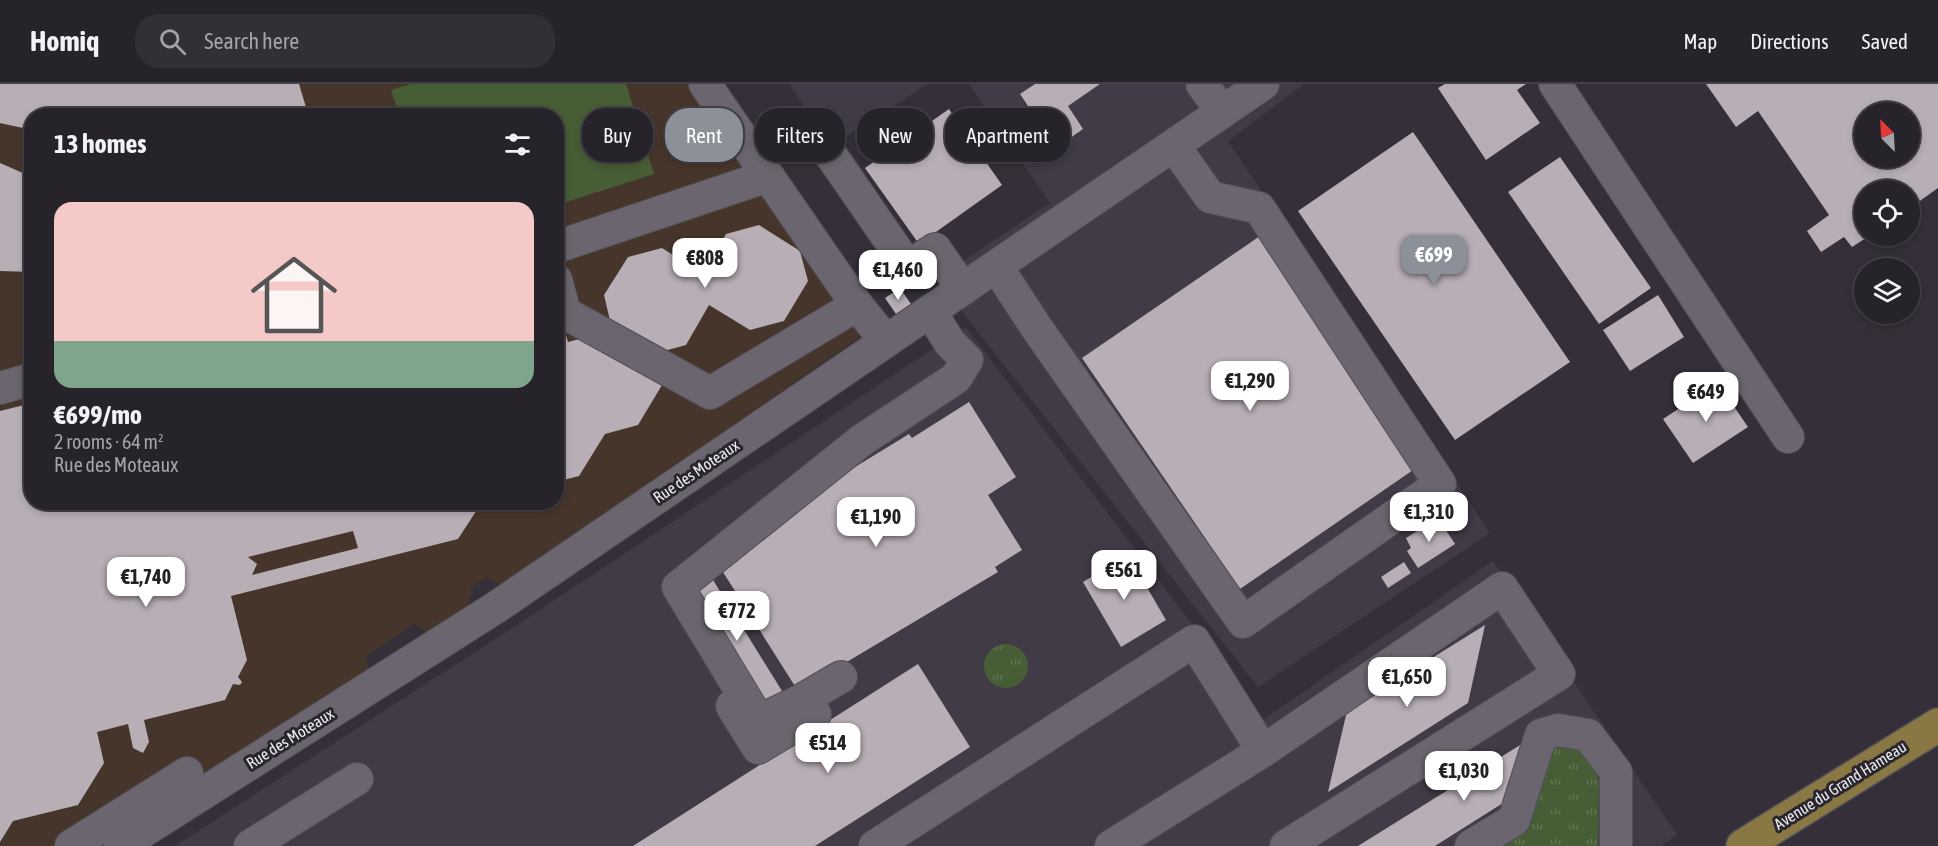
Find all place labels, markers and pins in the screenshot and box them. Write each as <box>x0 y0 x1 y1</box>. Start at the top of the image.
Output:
pin: €699 <box>1398 235 1470 286</box>
pin: €808 <box>669 238 741 289</box>
pin: €1,460 <box>849 250 947 301</box>
pin: €1,290 <box>1201 361 1299 412</box>
pin: €649 <box>1670 372 1742 423</box>
pin: €1,310 <box>1380 492 1478 543</box>
pin: €1,190 <box>827 497 925 548</box>
pin: €561 <box>1088 550 1160 601</box>
pin: €1,740 <box>97 557 195 608</box>
pin: €772 <box>701 591 773 642</box>
pin: €1,650 <box>1358 657 1456 708</box>
pin: €514 <box>792 723 864 774</box>
pin: €1,030 <box>1415 751 1513 802</box>

